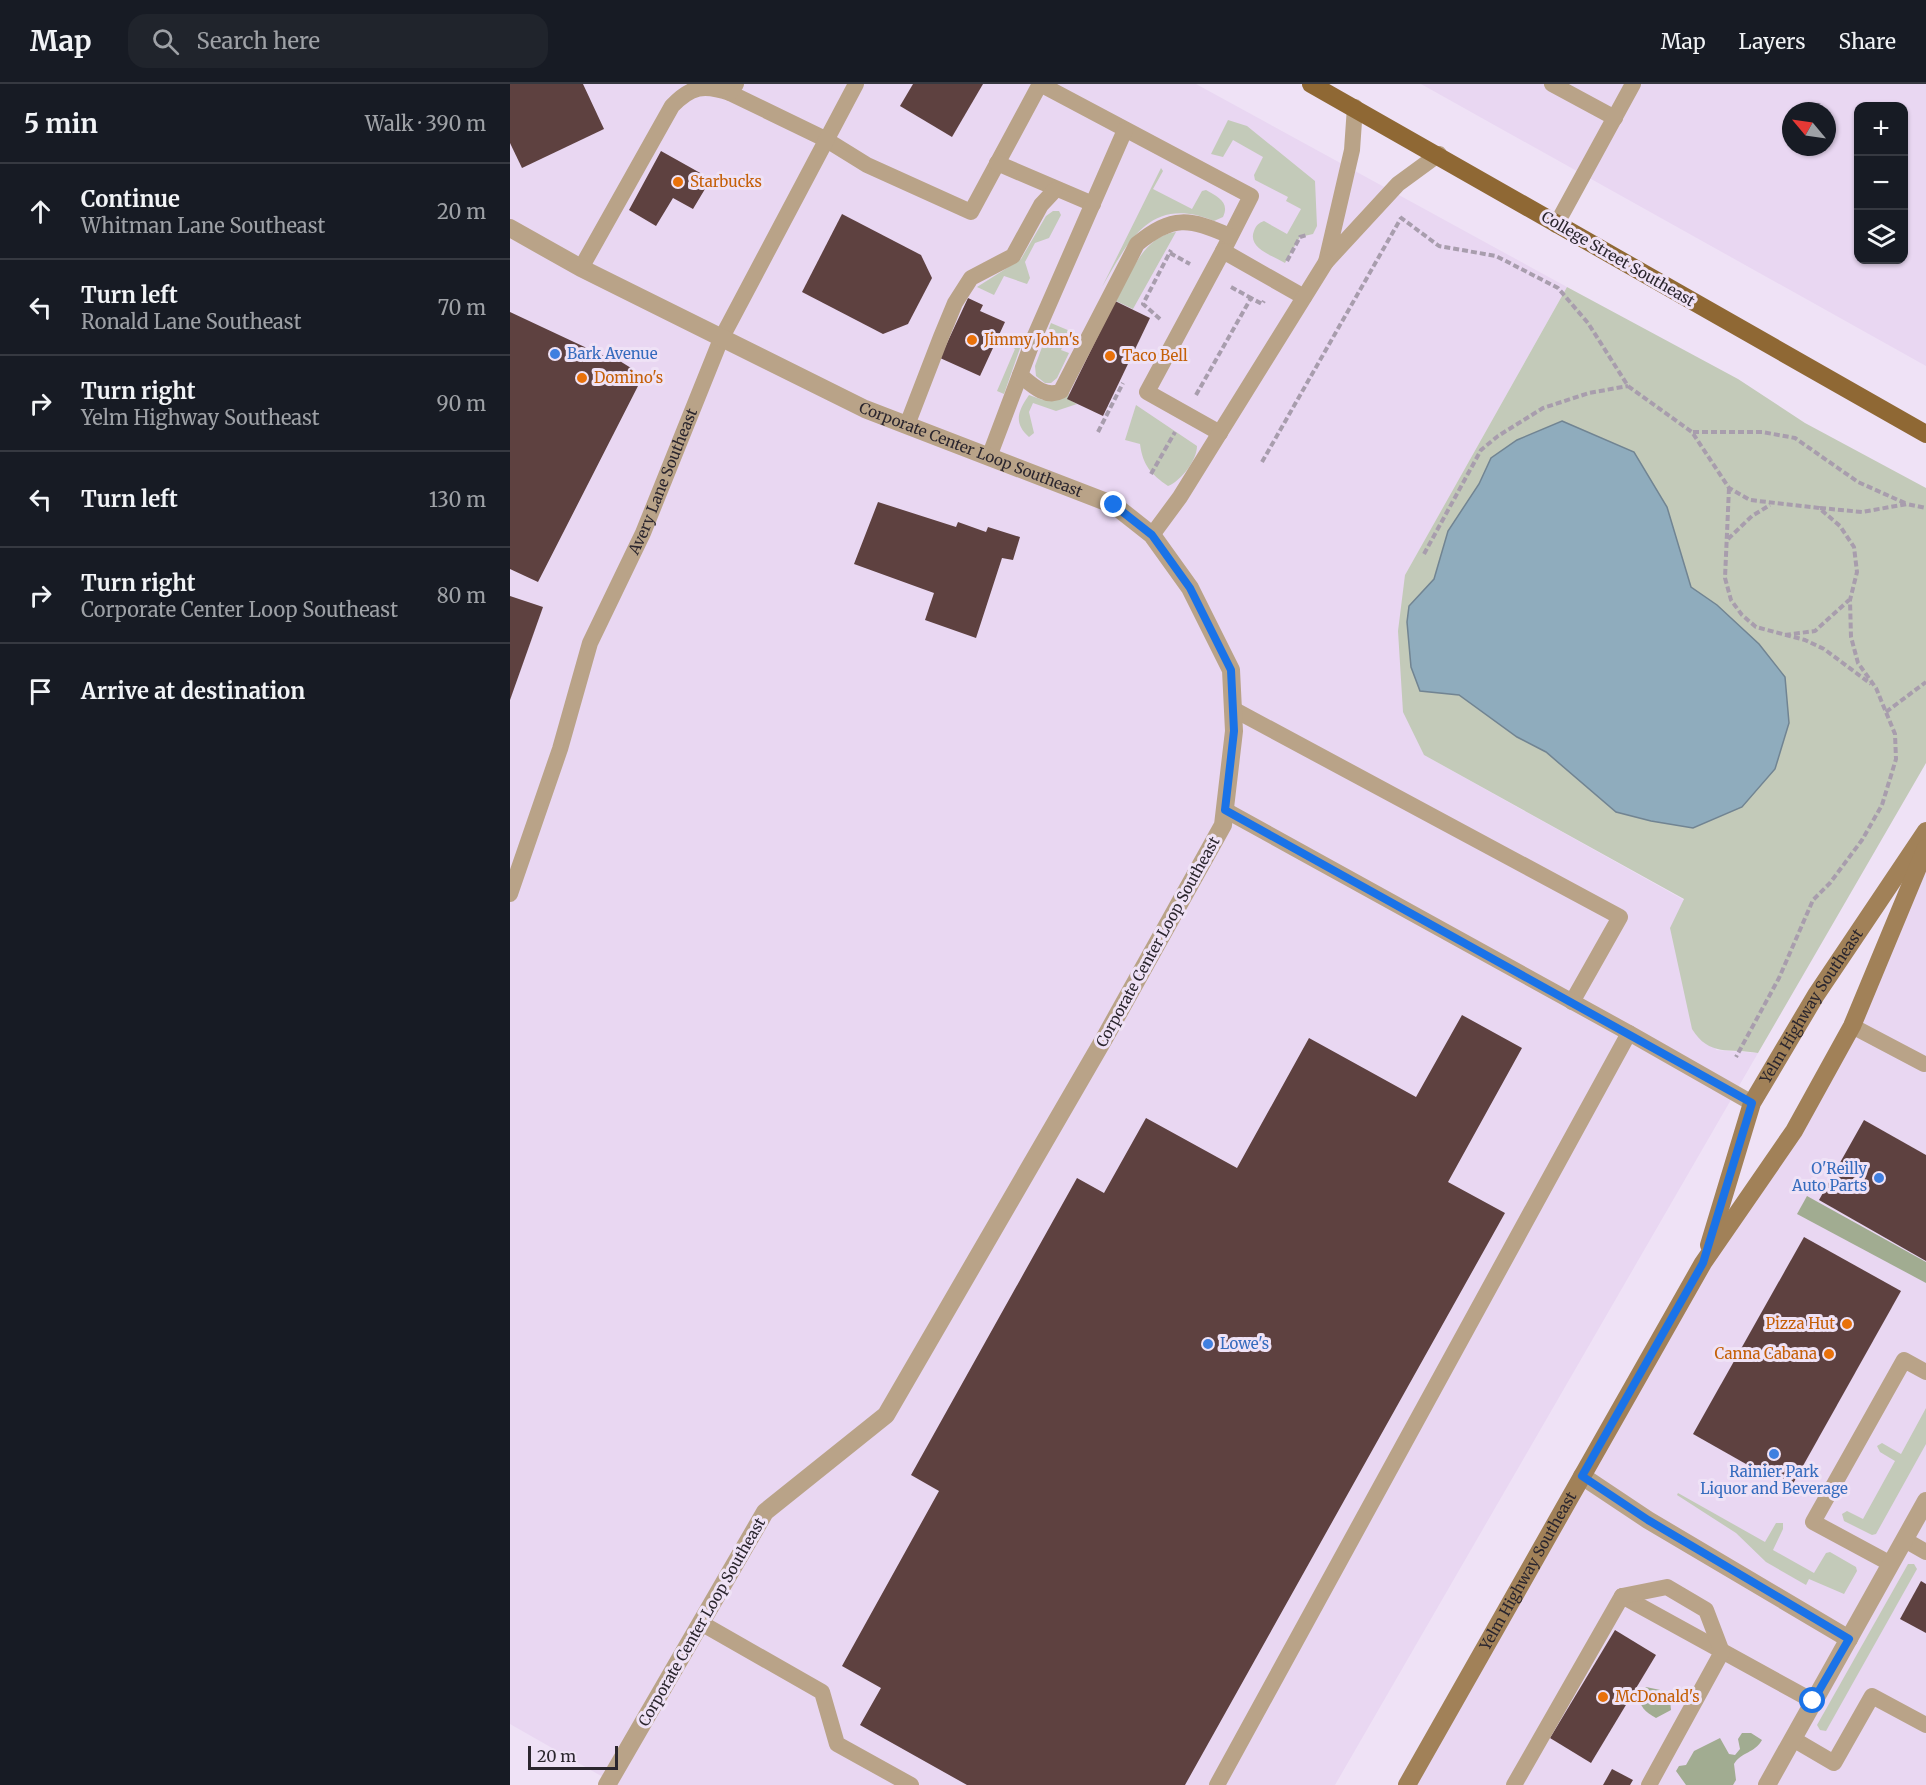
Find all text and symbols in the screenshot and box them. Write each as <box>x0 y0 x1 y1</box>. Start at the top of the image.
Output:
search box <box>128 14 548 68</box>
text: Map <box>30 23 92 59</box>
icon: search <box>149 25 182 58</box>
text: Search here <box>197 27 320 55</box>
text: Map <box>1661 28 1706 55</box>
text: Layers <box>1739 28 1806 55</box>
text: Share <box>1839 28 1896 55</box>
north arrow <box>1782 102 1836 156</box>
map controls <box>1854 102 1908 264</box>
button: + <box>1854 102 1908 156</box>
text: 5 min <box>24 107 98 140</box>
text: Walk · 390 m <box>365 111 486 136</box>
button: − <box>1854 156 1908 210</box>
place label: Starbucks <box>690 172 762 191</box>
marker: Starbucks <box>671 175 685 189</box>
text: Continue <box>81 185 180 213</box>
icon: ahead <box>24 195 57 228</box>
text: 20 m <box>437 199 486 224</box>
street label: College Street Southeast <box>1538 207 1698 310</box>
button: layers <box>1854 210 1908 264</box>
text: Whitman Lane Southeast <box>81 213 325 238</box>
text: Turn left <box>81 281 178 309</box>
icon: left <box>24 291 57 324</box>
text: 70 m <box>438 295 486 320</box>
text: Ronald Lane Southeast <box>81 309 301 334</box>
place label: Jimmy John's <box>983 330 1079 349</box>
marker: Jimmy John's <box>965 333 979 347</box>
place label: Bark Avenue <box>567 344 658 363</box>
place label: Taco Bell <box>1122 346 1188 365</box>
marker: Bark Avenue <box>548 347 562 361</box>
marker: Taco Bell <box>1103 349 1117 363</box>
place label: Domino's <box>594 368 663 387</box>
marker: Domino's <box>575 371 589 385</box>
text: Turn right <box>81 377 195 405</box>
icon: right <box>24 387 57 420</box>
text: 90 m <box>436 391 486 416</box>
street label: Corporate Center Loop Southeast <box>856 398 1086 501</box>
text: Yelm Highway Southeast <box>81 405 320 430</box>
street label: Avery Lane Southeast <box>624 405 701 558</box>
icon: left <box>24 483 57 516</box>
text: Turn left <box>81 485 178 513</box>
text: 130 m <box>429 487 486 512</box>
route end <box>1100 491 1126 517</box>
text: Turn right <box>81 569 195 597</box>
icon: right <box>24 579 57 612</box>
text: 80 m <box>437 583 486 608</box>
text: Corporate Center Loop Southeast <box>81 597 398 622</box>
icon: arrive <box>24 675 57 708</box>
text: Arrive at destination <box>81 677 305 705</box>
street label: Corporate Center Loop Southeast <box>1092 833 1224 1050</box>
street label: Yelm Highway Southeast <box>1755 925 1867 1088</box>
place label: O'Reilly Auto Parts <box>1791 1159 1867 1195</box>
marker: O'Reilly Auto Parts <box>1872 1171 1886 1185</box>
place label: Pizza Hut <box>1765 1314 1835 1333</box>
marker: Pizza Hut <box>1840 1317 1854 1331</box>
place label: Lowe's <box>1220 1334 1269 1353</box>
marker: Lowe's <box>1201 1337 1215 1351</box>
place label: Canna Cabana <box>1715 1344 1817 1363</box>
marker: Canna Cabana <box>1822 1347 1836 1361</box>
marker: Rainier Park Liquor and Beverage <box>1767 1447 1781 1461</box>
place label: Rainier Park Liquor and Beverage <box>1700 1462 1848 1498</box>
street label: Yelm Highway Southeast <box>1475 1488 1580 1654</box>
street label: Corporate Center Loop Southeast <box>634 1514 769 1729</box>
place label: McDonald's <box>1615 1687 1700 1706</box>
route start <box>1799 1687 1825 1713</box>
marker: McDonald's <box>1596 1690 1610 1704</box>
scale bar <box>528 1743 618 1770</box>
text: 20 m <box>537 1746 576 1766</box>

